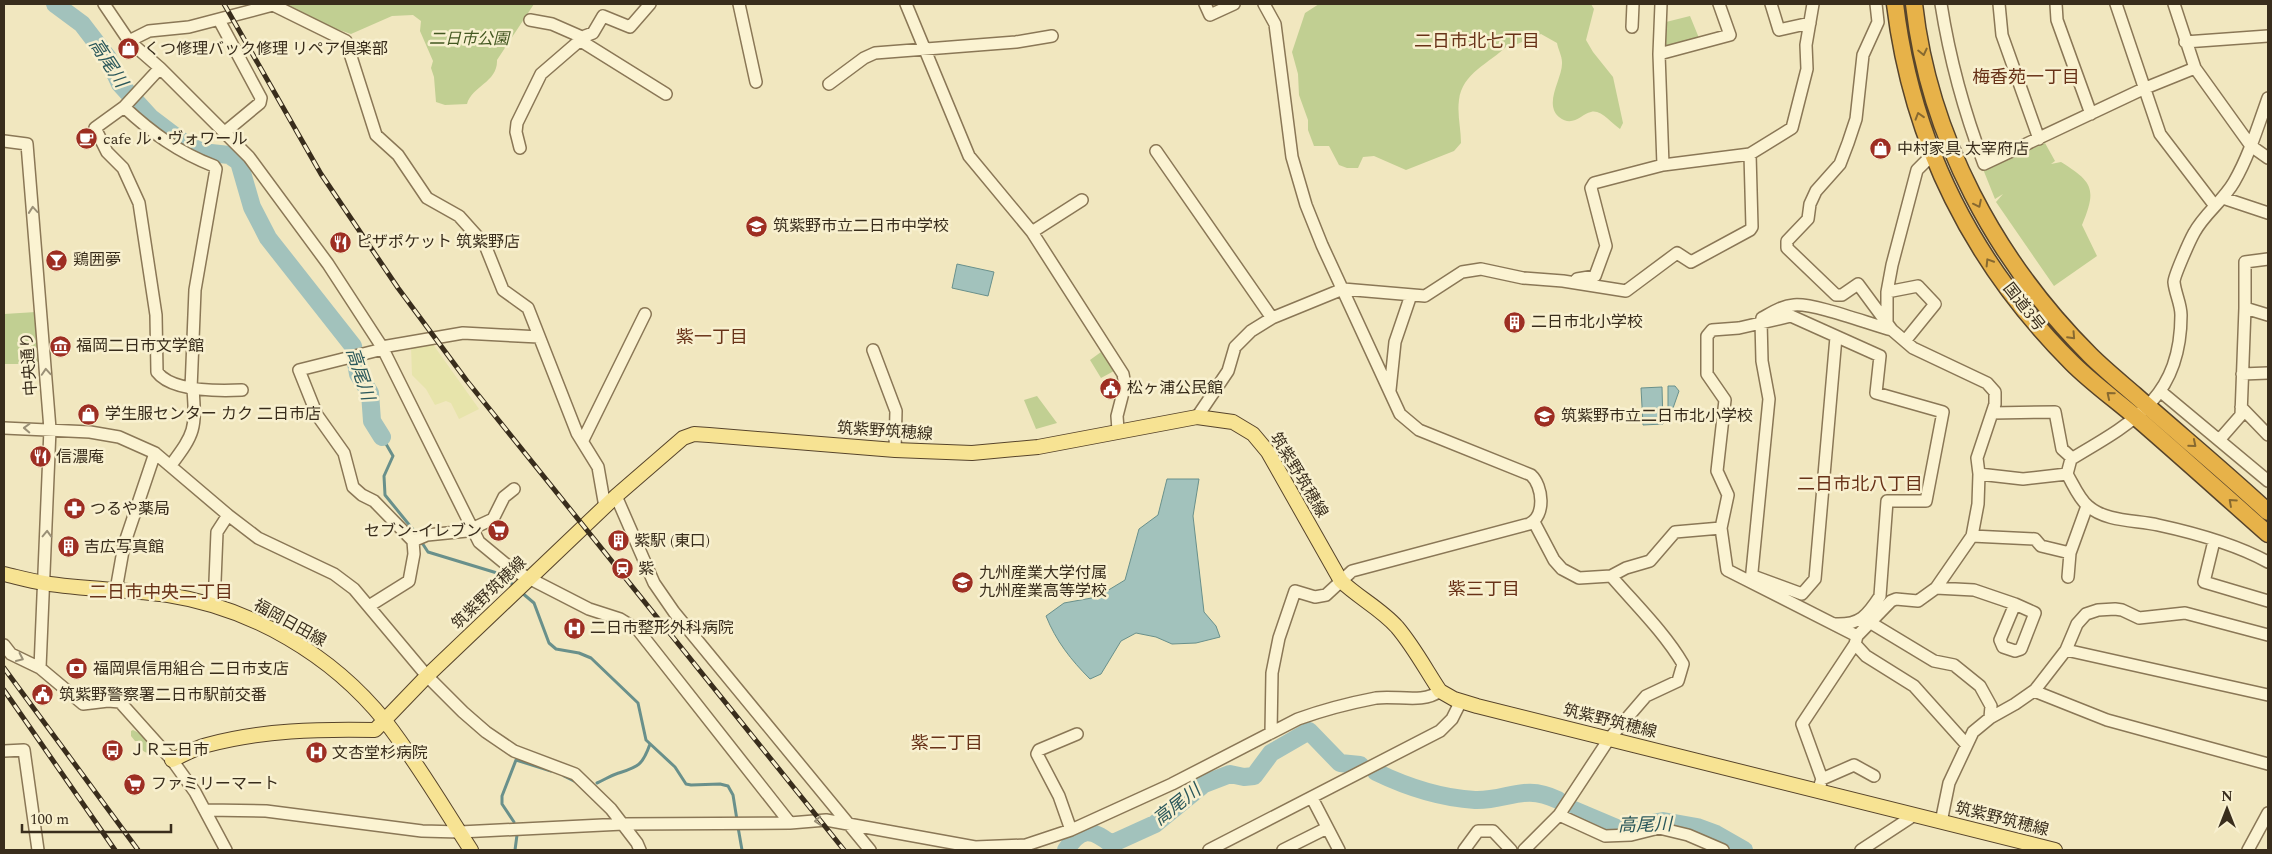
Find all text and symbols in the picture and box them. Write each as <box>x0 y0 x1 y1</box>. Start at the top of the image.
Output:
park label: 二日市公園 <box>429 27 511 51</box>
district label: 二日市北七丁目 <box>1414 28 1540 55</box>
water label: 高尾川 <box>82 33 135 95</box>
shop icon: くつ修理バック修理 リペア倶楽部 <box>116 37 140 61</box>
place label: くつ修理バック修理 リペア倶楽部 <box>144 37 388 61</box>
one-way arrow <box>1917 47 1928 56</box>
district label: 梅香苑一丁目 <box>1972 64 2080 91</box>
one-way arrow <box>1915 112 1925 121</box>
cafe icon: cafe ル・ヴォワール <box>75 127 99 151</box>
place label: cafe ル・ヴォワール <box>103 127 248 151</box>
shop icon: 中村家具 太宰府店 <box>1869 137 1893 161</box>
place label: 中村家具 太宰府店 <box>1897 137 2029 161</box>
one-way arrow <box>1972 199 1982 208</box>
one-way arrow <box>28 206 39 214</box>
school or university icon: 筑紫野市立二日市中学校 <box>745 214 769 238</box>
place label: 筑紫野市立二日市中学校 <box>773 214 949 238</box>
restaurant icon: ピザポケット 筑紫野店 <box>328 230 352 254</box>
place label: ピザポケット 筑紫野店 <box>356 230 520 254</box>
bar icon: 鶏囲夢 <box>45 248 69 272</box>
place label: 鶏囲夢 <box>73 248 121 272</box>
one-way arrow <box>1986 258 1996 267</box>
street label: 国道3号 <box>1997 278 2051 336</box>
building icon: 二日市北小学校 <box>1503 310 1527 334</box>
place label: 二日市北小学校 <box>1531 310 1643 334</box>
district label: 紫一丁目 <box>676 324 748 351</box>
one-way arrow <box>2066 330 2075 339</box>
street label: 中央通り <box>15 331 43 397</box>
museum icon: 福岡二日市文学館 <box>48 334 72 358</box>
place label: 福岡二日市文学館 <box>76 334 204 358</box>
water label: 高尾川 <box>339 344 382 406</box>
one-way arrow <box>41 368 52 376</box>
public building icon: 松ヶ浦公民館 <box>1099 376 1123 400</box>
place label: 松ヶ浦公民館 <box>1127 376 1223 400</box>
one-way arrow <box>2106 392 2115 401</box>
shop icon: 学生服センター カク 二日市店 <box>77 402 101 426</box>
place label: 学生服センター カク 二日市店 <box>105 402 321 426</box>
school or university icon: 筑紫野市立二日市北小学校 <box>1533 404 1557 428</box>
place label: 筑紫野市立二日市北小学校 <box>1561 404 1753 428</box>
street label: 筑紫野筑穂線 <box>836 416 934 446</box>
one-way arrow <box>23 423 31 434</box>
street label: 筑紫野筑穂線 <box>1264 428 1334 522</box>
one-way arrow <box>2187 439 2196 448</box>
restaurant icon: 信濃庵 <box>28 445 52 469</box>
place label: 信濃庵 <box>56 445 104 469</box>
district label: 二日市北八丁目 <box>1797 471 1923 498</box>
pharmacy icon: つるや薬局 <box>62 497 86 521</box>
place label: つるや薬局 <box>90 497 170 521</box>
one-way arrow <box>2229 499 2238 508</box>
place label: セブン-イレブン <box>364 519 482 543</box>
supermarket icon: セブン-イレブン <box>486 519 510 543</box>
building icon: 紫駅 (東口) <box>606 529 630 553</box>
place label: 紫駅 (東口) <box>634 529 710 553</box>
one-way arrow <box>41 530 52 538</box>
building icon: 吉広写真館 <box>56 535 80 559</box>
place label: 吉広写真館 <box>84 535 164 559</box>
street label: 筑紫野筑穂線 <box>446 551 532 635</box>
station icon: 紫 <box>610 557 634 581</box>
place label: 紫 <box>638 557 654 581</box>
place label: 九州産業大学付属 九州産業高等学校 <box>979 561 1107 603</box>
school or university icon: 九州産業大学付属 九州産業高等学校 <box>951 570 975 594</box>
district label: 紫三丁目 <box>1448 576 1520 603</box>
district label: 二日市中央二丁目 <box>89 579 233 606</box>
street label: 福岡日田線 <box>249 593 331 653</box>
hospital icon: 二日市整形外科病院 <box>562 616 586 640</box>
place label: 二日市整形外科病院 <box>590 616 734 640</box>
one-way arrow <box>15 652 24 663</box>
bank icon: 福岡県信用組合 二日市支店 <box>65 657 89 681</box>
place label: 福岡県信用組合 二日市支店 <box>93 657 289 681</box>
public building icon: 筑紫野警察署二日市駅前交番 <box>31 683 55 707</box>
place label: 筑紫野警察署二日市駅前交番 <box>59 683 267 707</box>
street label: 筑紫野筑穂線 <box>1561 698 1659 744</box>
district label: 紫二丁目 <box>911 730 983 757</box>
bus stop icon: ＪＲ二日市 <box>101 738 125 762</box>
place label: ＪＲ二日市 <box>129 738 209 762</box>
hospital icon: 文杏堂杉病院 <box>304 741 328 765</box>
place label: 文杏堂杉病院 <box>332 741 428 765</box>
supermarket icon: ファミリーマート <box>123 772 147 796</box>
place label: ファミリーマート <box>151 772 279 796</box>
water label: 高尾川 <box>1147 777 1208 832</box>
north arrow <box>2202 784 2252 834</box>
text: N <box>2221 786 2233 807</box>
street label: 筑紫野筑穂線 <box>1953 796 2051 842</box>
scale bar <box>22 802 171 834</box>
text: 100 m <box>30 808 69 831</box>
water label: 高尾川 <box>1618 811 1674 839</box>
one-way arrow <box>814 815 822 826</box>

